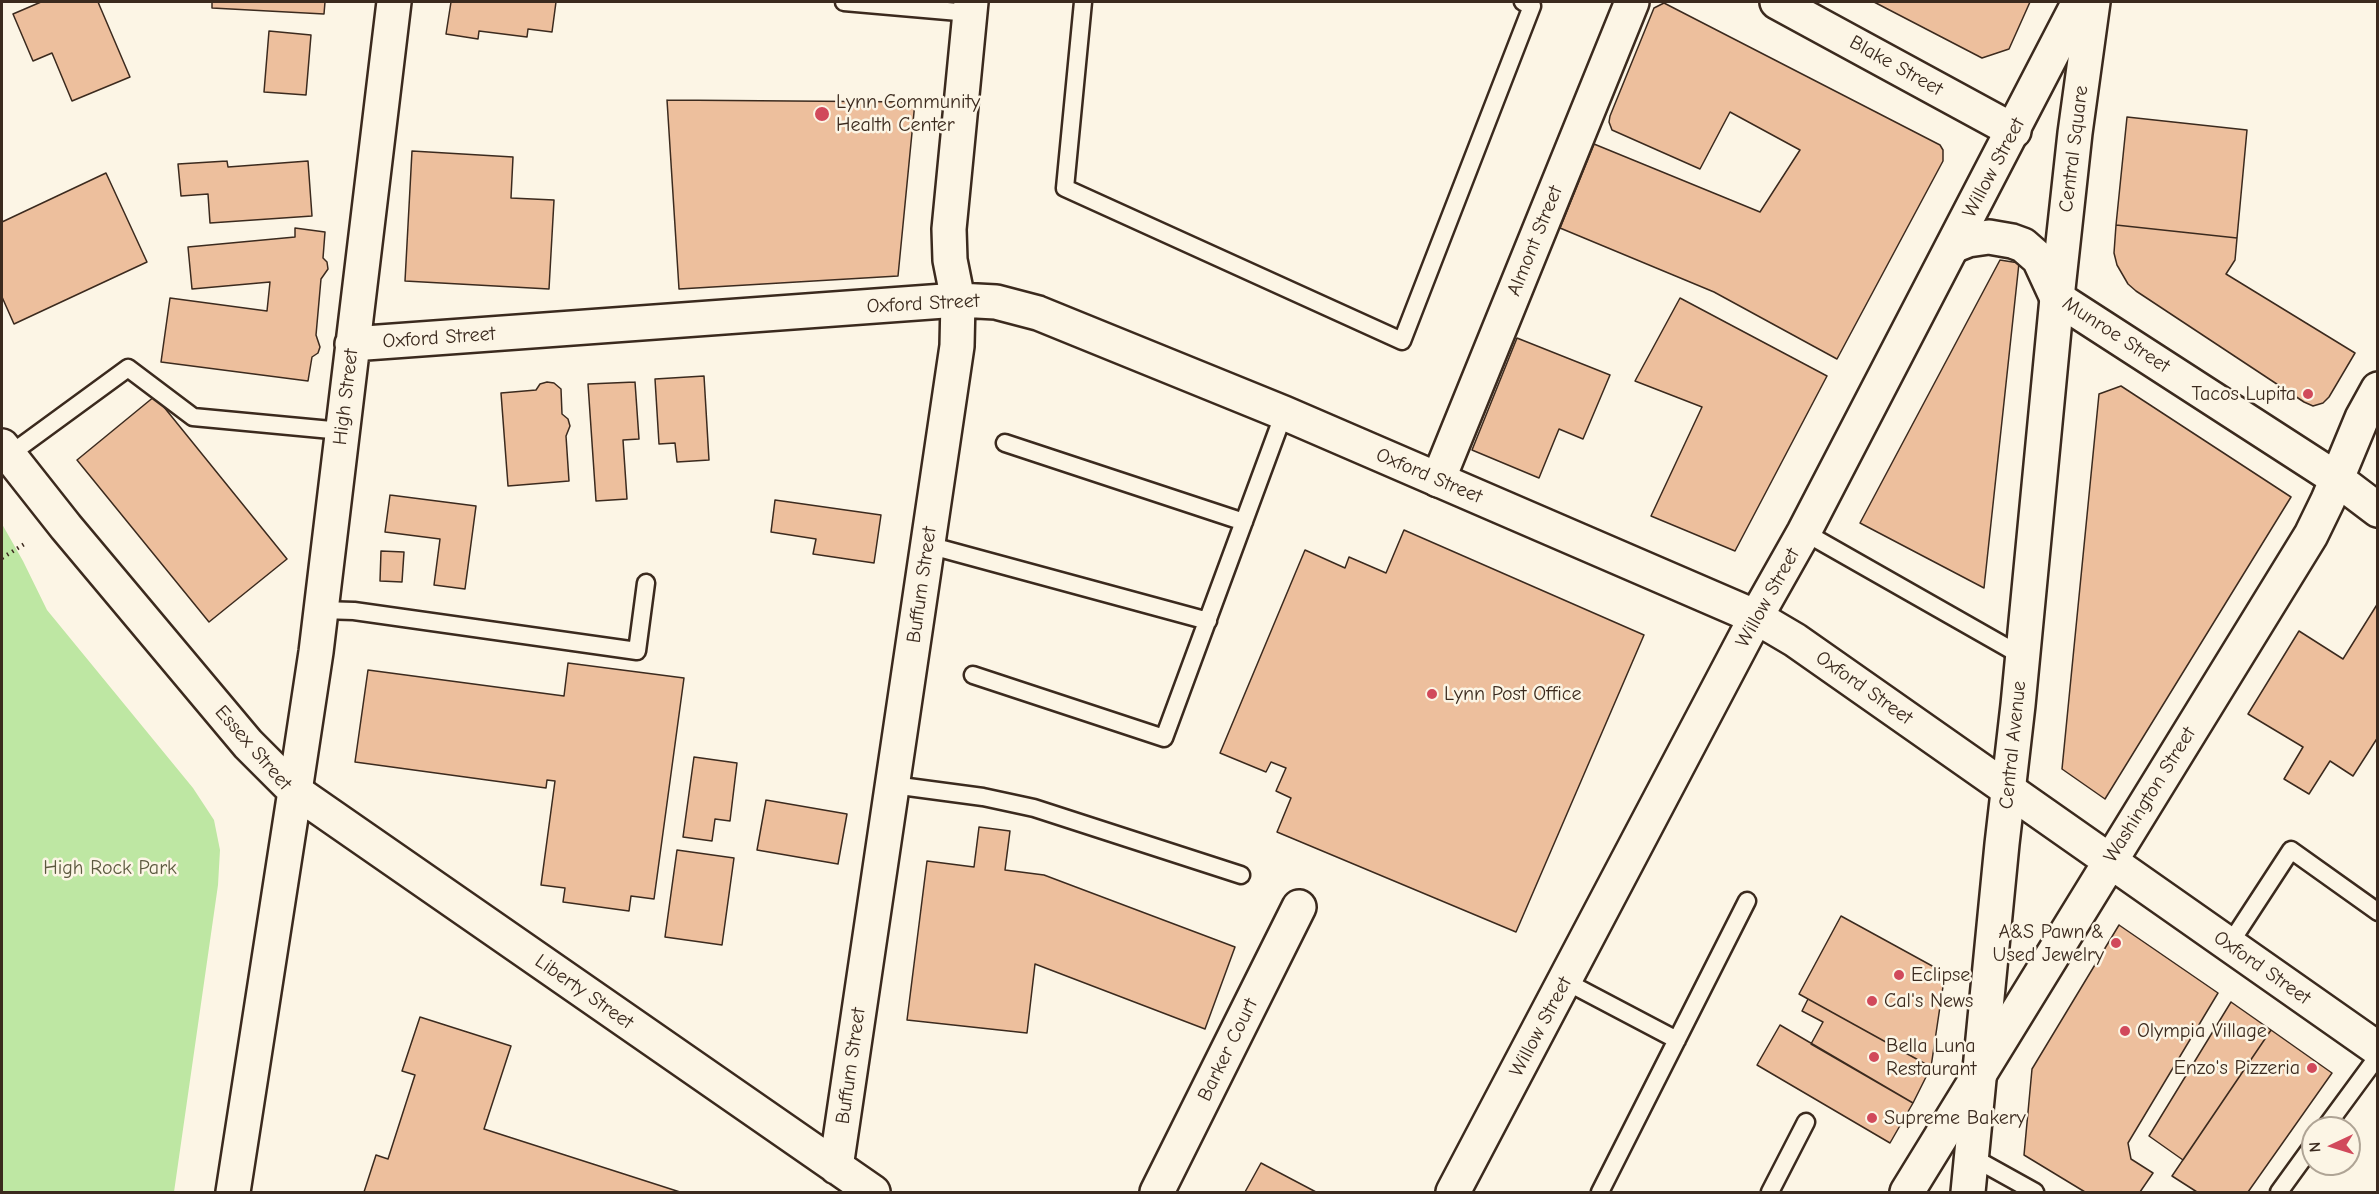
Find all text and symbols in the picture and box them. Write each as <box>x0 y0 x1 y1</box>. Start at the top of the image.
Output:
street label: Blake Street <box>1845 31 1947 101</box>
street label: Central Square <box>2054 84 2094 214</box>
place label: Lynn Community Health Center <box>836 90 980 137</box>
marker: Lynn Community Health Center <box>813 105 831 123</box>
street label: Willow Street <box>1958 114 2030 222</box>
street label: Almont Street <box>1502 182 1568 300</box>
street label: Oxford Street <box>866 289 980 319</box>
street label: Munroe Street <box>2058 291 2174 379</box>
street label: Oxford Street <box>382 322 496 354</box>
street label: High Street <box>328 347 364 447</box>
place label: Tacos Lupita <box>2191 382 2296 406</box>
marker: Tacos Lupita <box>2301 387 2315 401</box>
street label: Oxford Street <box>1372 443 1486 509</box>
street label: Buffum Street <box>902 525 942 645</box>
street label: Willow Street <box>1731 544 1805 652</box>
street label: Oxford Street <box>1811 646 1917 730</box>
street label: Central Avenue <box>1994 680 2032 810</box>
place label: Lynn Post Office <box>1444 682 1581 706</box>
marker: Lynn Post Office <box>1425 687 1439 701</box>
street label: Essex Street <box>210 701 296 795</box>
street label: Washington Street <box>2099 723 2201 867</box>
park label: High Rock Park <box>43 856 177 880</box>
place label: A&S Pawn & Used Jewelry <box>1993 920 2104 967</box>
street label: Oxford Street <box>2209 926 2315 1010</box>
marker: A&S Pawn & Used Jewelry <box>2109 936 2123 950</box>
street label: Liberty Street <box>530 949 638 1035</box>
place label: Eclipse <box>1911 963 1970 987</box>
marker: Eclipse <box>1892 968 1906 982</box>
street label: Willow Street <box>1505 973 1577 1081</box>
place label: Cal's News <box>1884 989 1973 1013</box>
marker: Cal's News <box>1865 994 1879 1008</box>
street label: Barker Court <box>1193 995 1263 1105</box>
street label: Buffum Street <box>831 1006 871 1126</box>
place label: Olympia Village <box>2137 1019 2267 1043</box>
marker: Olympia Village <box>2118 1024 2132 1038</box>
place label: Bella Luna Restaurant <box>1886 1034 1976 1081</box>
marker: Bella Luna Restaurant <box>1867 1050 1881 1064</box>
place label: Enzo's Pizzeria <box>2174 1056 2300 1080</box>
marker: Enzo's Pizzeria <box>2305 1061 2319 1075</box>
place label: Supreme Bakery <box>1884 1106 2026 1130</box>
marker: Supreme Bakery <box>1865 1111 1879 1125</box>
north arrow <box>2301 1116 2361 1176</box>
text: N <box>2306 1141 2324 1153</box>

